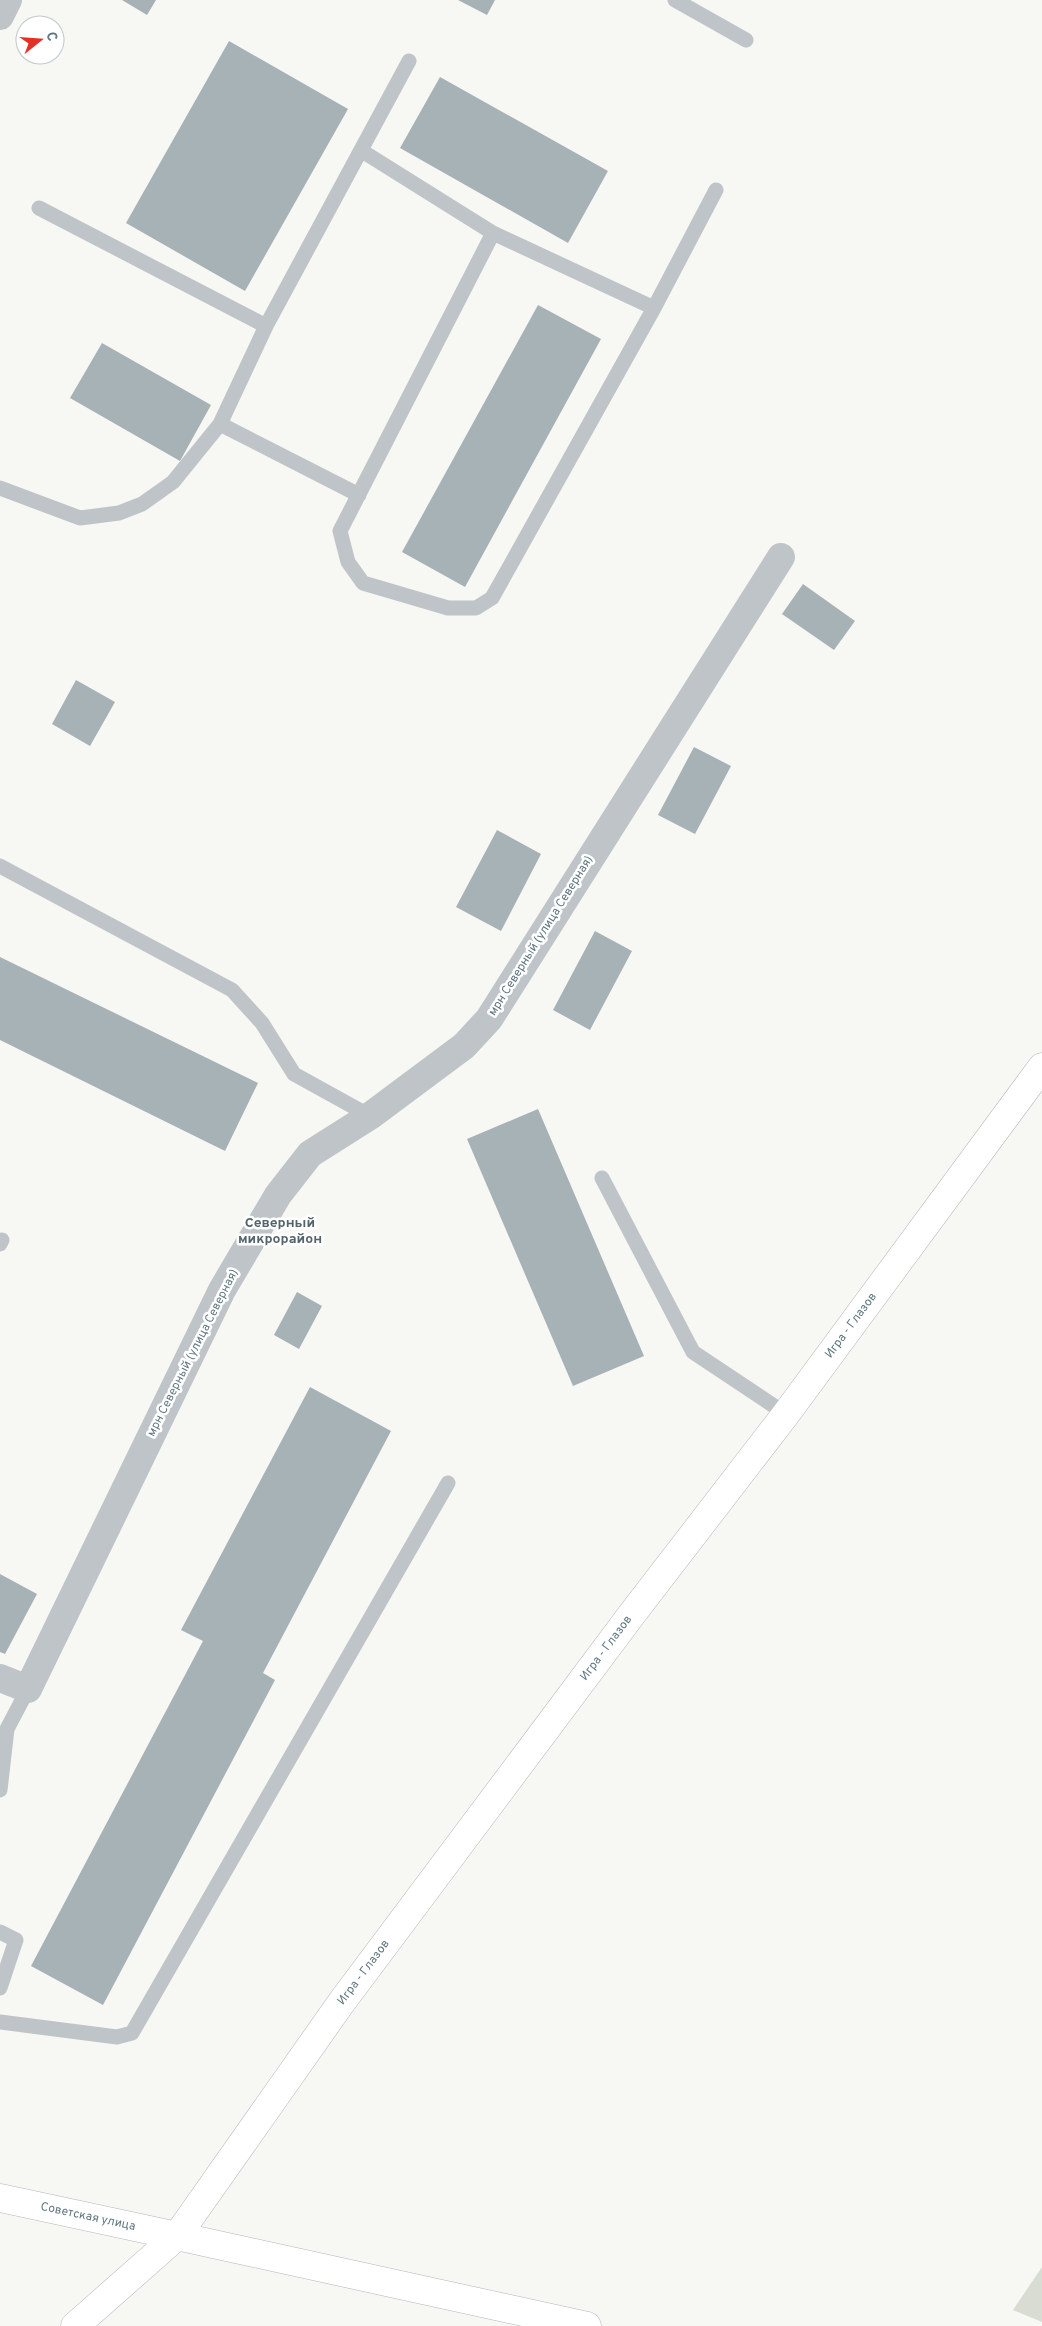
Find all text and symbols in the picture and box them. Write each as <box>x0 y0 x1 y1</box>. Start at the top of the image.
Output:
north arrow <box>15 15 65 65</box>
text: С <box>42 30 60 43</box>
street label: мрн Северный (улица Северная) <box>485 853 597 1019</box>
district label: Северный микрорайон <box>238 1215 322 1248</box>
street label: мрн Северный (улица Северная) <box>144 1267 242 1439</box>
street label: Игра - Глазов <box>822 1290 881 1362</box>
street label: Игра - Глазов <box>577 1612 636 1684</box>
street label: Игра - Глазов <box>334 1937 393 2008</box>
street label: Советская улица <box>39 2199 137 2235</box>

